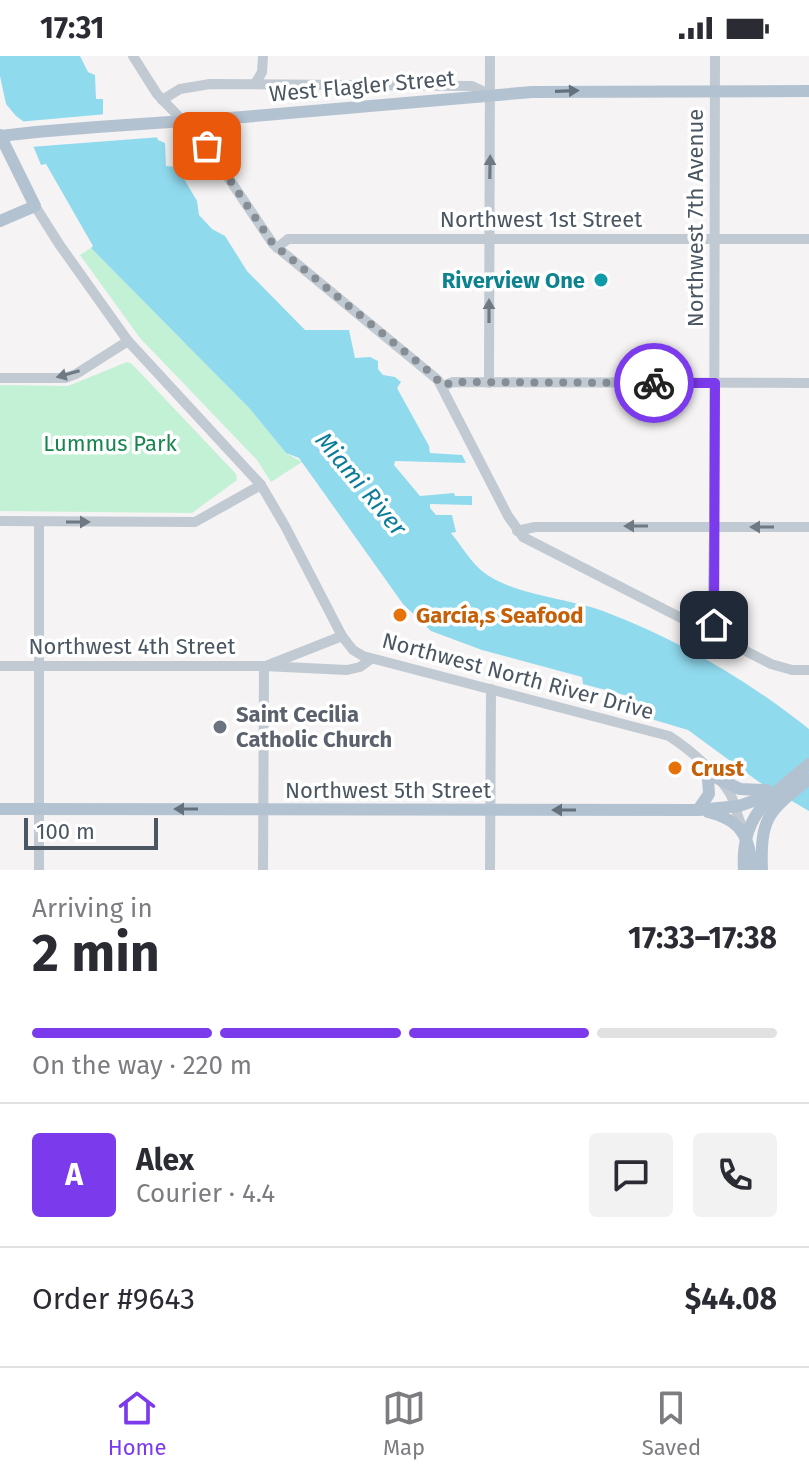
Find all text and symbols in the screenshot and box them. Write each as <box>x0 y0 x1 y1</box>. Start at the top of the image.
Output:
text: 17:31 <box>40 10 105 46</box>
street label: West Flagler Street <box>268 64 456 108</box>
one-way arrow <box>555 85 580 97</box>
street label: Northwest 7th Avenue <box>682 109 709 327</box>
pin <box>173 112 241 180</box>
icon: bag <box>185 124 229 168</box>
one-way arrow <box>484 154 496 179</box>
street label: Northwest 1st Street <box>440 206 642 233</box>
place label: Riverview One <box>442 267 585 294</box>
marker: Riverview One <box>592 271 610 289</box>
one-way arrow <box>483 298 495 323</box>
courier <box>614 343 694 423</box>
icon: bike <box>632 361 676 405</box>
one-way arrow <box>56 368 80 381</box>
water label: Miami River <box>310 427 413 542</box>
park label: Lummus Park <box>43 430 177 457</box>
one-way arrow <box>66 516 91 528</box>
one-way arrow <box>623 520 648 533</box>
one-way arrow <box>749 521 774 533</box>
pin <box>680 591 748 659</box>
place label: García,s Seafood <box>416 602 584 629</box>
icon: home <box>692 603 736 647</box>
marker: García,s Seafood <box>391 606 409 624</box>
street label: Northwest North River Drive <box>379 627 657 725</box>
street label: Northwest 4th Street <box>28 633 236 660</box>
place label: Saint Cecilia Catholic Church <box>236 701 392 753</box>
marker: Saint Cecilia Catholic Church <box>211 718 229 736</box>
place label: Crust <box>691 755 744 782</box>
marker: Crust <box>666 759 684 777</box>
street label: Northwest 5th Street <box>285 777 491 804</box>
one-way arrow <box>173 803 198 815</box>
one-way arrow <box>551 804 576 816</box>
scale bar <box>24 814 158 850</box>
text: 100 m <box>36 818 95 845</box>
text: Arriving in <box>32 893 153 924</box>
text: 17:33–17:38 <box>628 920 777 956</box>
text: 2 min <box>32 922 160 985</box>
text: On the way · 220 m <box>32 1050 252 1081</box>
button: chat <box>589 1133 673 1217</box>
button: phone <box>693 1133 777 1217</box>
text: Alex <box>136 1142 194 1178</box>
text: A <box>65 1157 83 1193</box>
text: Courier · 4.4 <box>136 1178 275 1209</box>
text: Order #9643 <box>32 1281 195 1317</box>
text: $44.08 <box>685 1281 777 1317</box>
tab: Home <box>108 1386 166 1461</box>
tab: Map <box>382 1386 426 1461</box>
tab: Saved <box>642 1386 701 1461</box>

